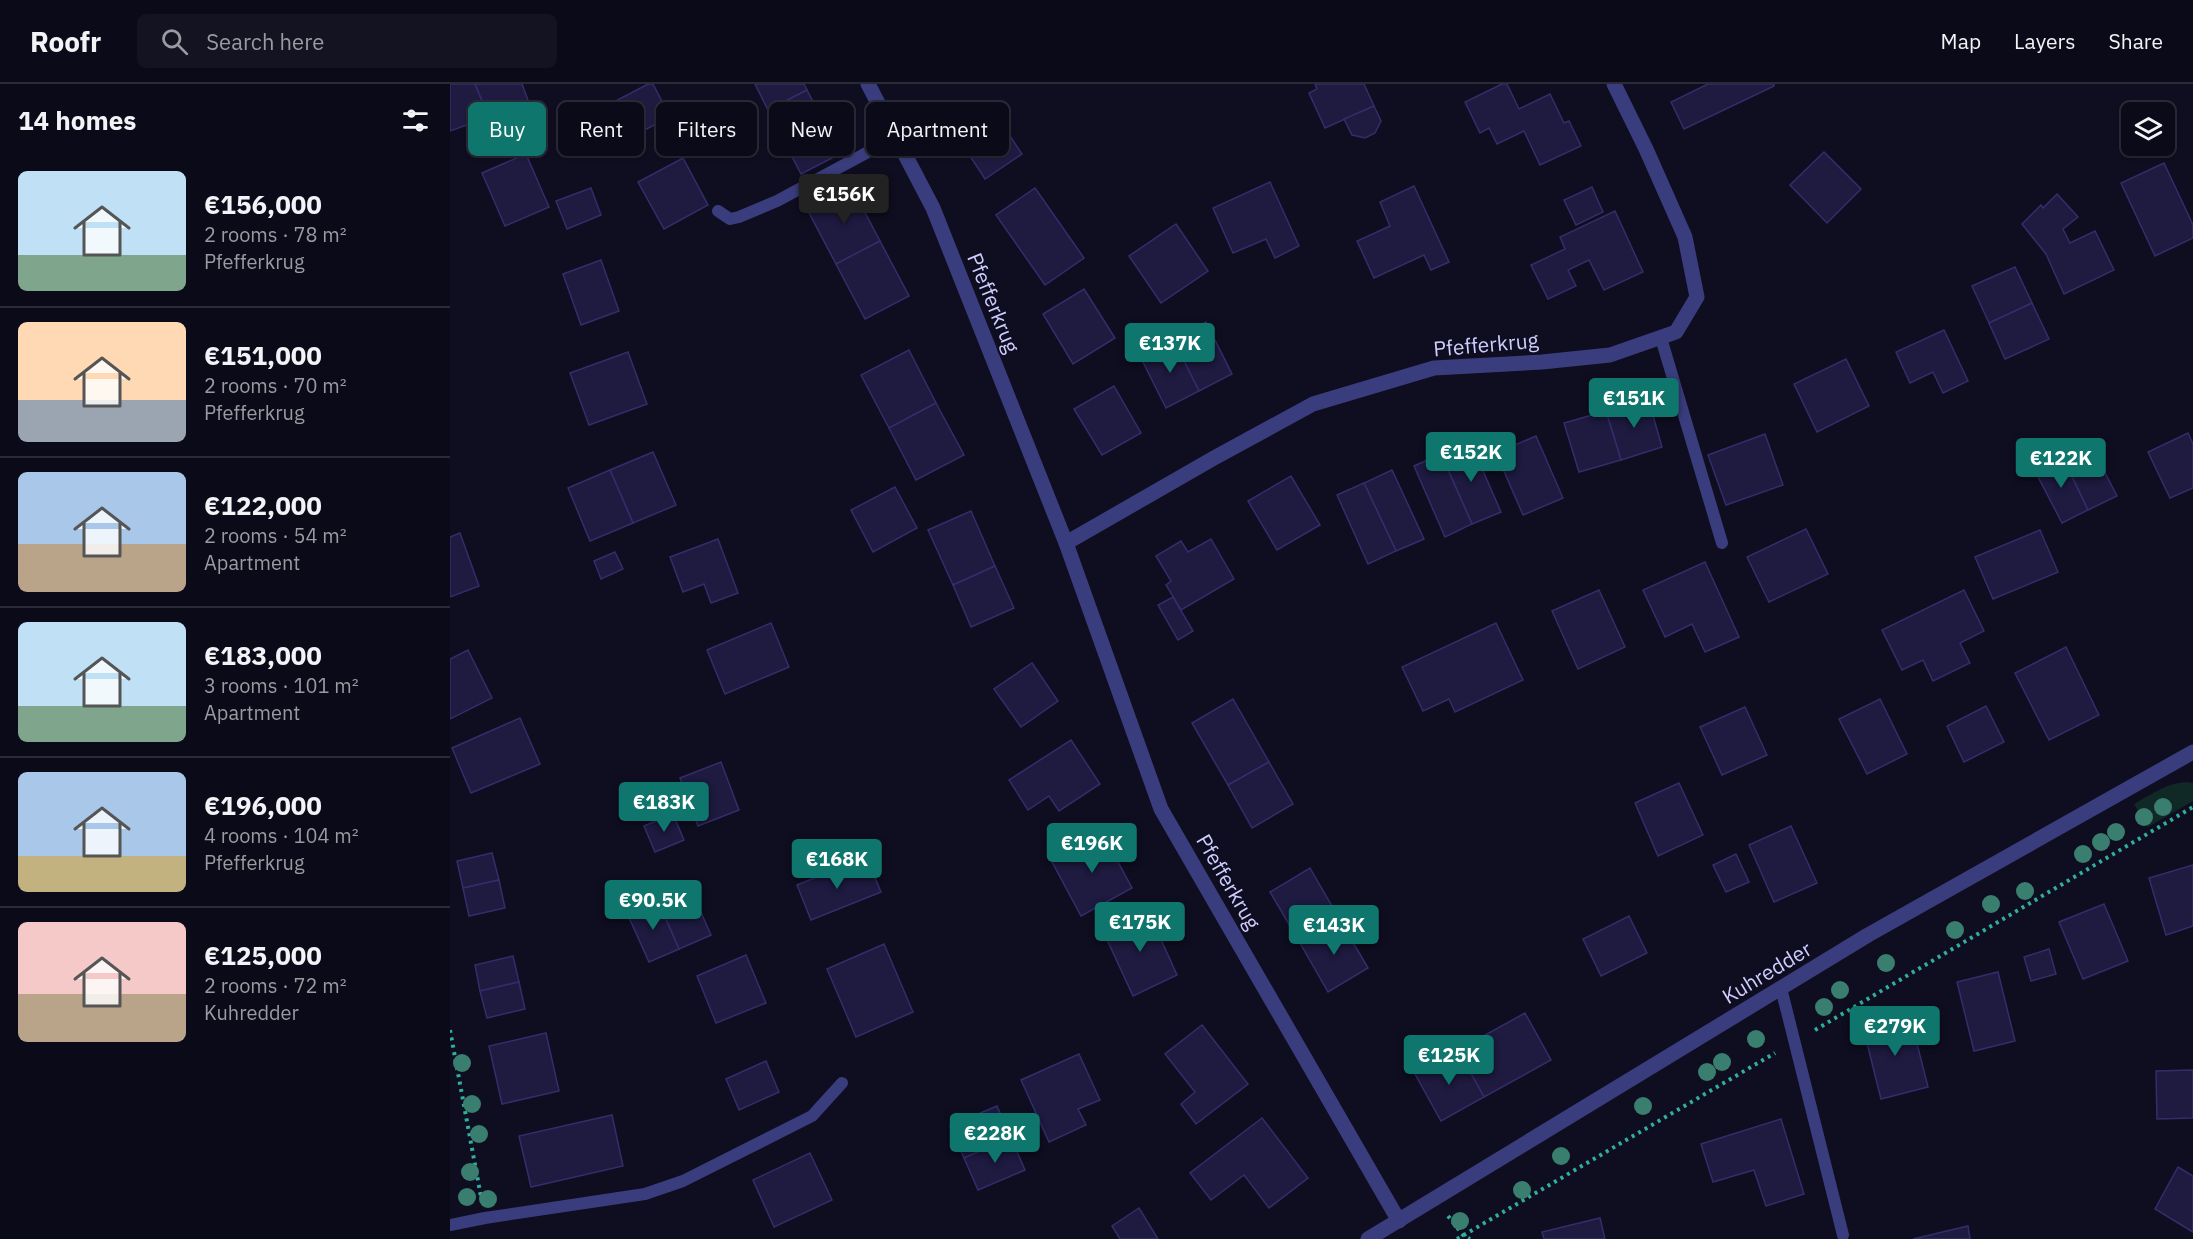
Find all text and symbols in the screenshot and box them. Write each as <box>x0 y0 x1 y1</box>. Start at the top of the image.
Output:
search box <box>137 14 557 68</box>
text: Roofr <box>30 23 101 60</box>
icon: search <box>158 25 191 58</box>
text: Search here <box>206 27 324 56</box>
text: Map <box>1941 27 1981 55</box>
text: Layers <box>2014 27 2076 55</box>
text: Share <box>2109 27 2163 55</box>
chip: Buy <box>468 102 546 156</box>
chip: Rent <box>558 102 644 156</box>
chip: Filters <box>656 102 757 156</box>
chip: New <box>769 102 854 156</box>
chip: Apartment <box>866 102 1009 156</box>
map controls <box>2121 102 2175 156</box>
button: layers <box>2121 102 2175 156</box>
text: 14 homes <box>18 103 136 137</box>
icon: filters <box>399 104 432 137</box>
pin: €156K <box>802 174 886 225</box>
text: €156K <box>813 180 875 207</box>
text: €156,000 <box>204 187 322 221</box>
icon: home <box>66 195 138 267</box>
text: 2 rooms · 78 m² <box>204 221 347 248</box>
text: Pfefferkrug <box>204 248 305 275</box>
street label: Pfefferkrug <box>961 248 1027 357</box>
pin: €137K <box>1128 323 1212 374</box>
street label: Pfefferkrug <box>1432 325 1540 363</box>
text: €137K <box>1139 329 1201 356</box>
text: €151,000 <box>204 338 322 372</box>
icon: home <box>66 346 138 418</box>
text: 2 rooms · 70 m² <box>204 372 347 399</box>
pin: €151K <box>1592 378 1676 429</box>
text: €151K <box>1603 384 1665 411</box>
text: Pfefferkrug <box>204 399 305 426</box>
pin: €152K <box>1429 432 1513 483</box>
text: €152K <box>1440 438 1502 465</box>
pin: €122K <box>2019 438 2103 489</box>
text: €122K <box>2030 444 2092 471</box>
text: €122,000 <box>204 488 322 522</box>
icon: home <box>66 496 138 568</box>
text: 2 rooms · 54 m² <box>204 522 347 549</box>
text: Apartment <box>204 549 300 576</box>
text: €183,000 <box>204 638 322 672</box>
icon: home <box>66 646 138 718</box>
text: 3 rooms · 101 m² <box>204 672 359 699</box>
text: Apartment <box>204 699 300 726</box>
pin: €183K <box>622 782 706 833</box>
text: €196,000 <box>204 788 322 822</box>
text: €183K <box>633 788 695 815</box>
icon: home <box>66 796 138 868</box>
text: 4 rooms · 104 m² <box>204 822 359 849</box>
pin: €196K <box>1050 823 1134 874</box>
text: €196K <box>1061 829 1123 856</box>
street label: Pfefferkrug <box>1190 829 1267 934</box>
pin: €168K <box>795 839 879 890</box>
text: €168K <box>806 845 868 872</box>
text: Pfefferkrug <box>204 849 305 876</box>
pin: €90.5K <box>604 880 702 931</box>
text: €90.5K <box>619 886 687 913</box>
pin: €175K <box>1098 902 1182 953</box>
pin: €143K <box>1292 905 1376 956</box>
text: €175K <box>1109 908 1171 935</box>
text: €143K <box>1303 911 1365 938</box>
street label: Kuhredder <box>1717 934 1817 1010</box>
text: €125,000 <box>204 938 322 972</box>
icon: home <box>66 946 138 1018</box>
text: 2 rooms · 72 m² <box>204 972 347 999</box>
text: Kuhredder <box>204 999 299 1026</box>
pin: €279K <box>1853 1006 1937 1057</box>
text: €279K <box>1864 1012 1926 1039</box>
pin: €125K <box>1407 1035 1491 1086</box>
text: €125K <box>1418 1041 1480 1068</box>
pin: €228K <box>953 1113 1037 1164</box>
text: €228K <box>964 1119 1026 1146</box>

